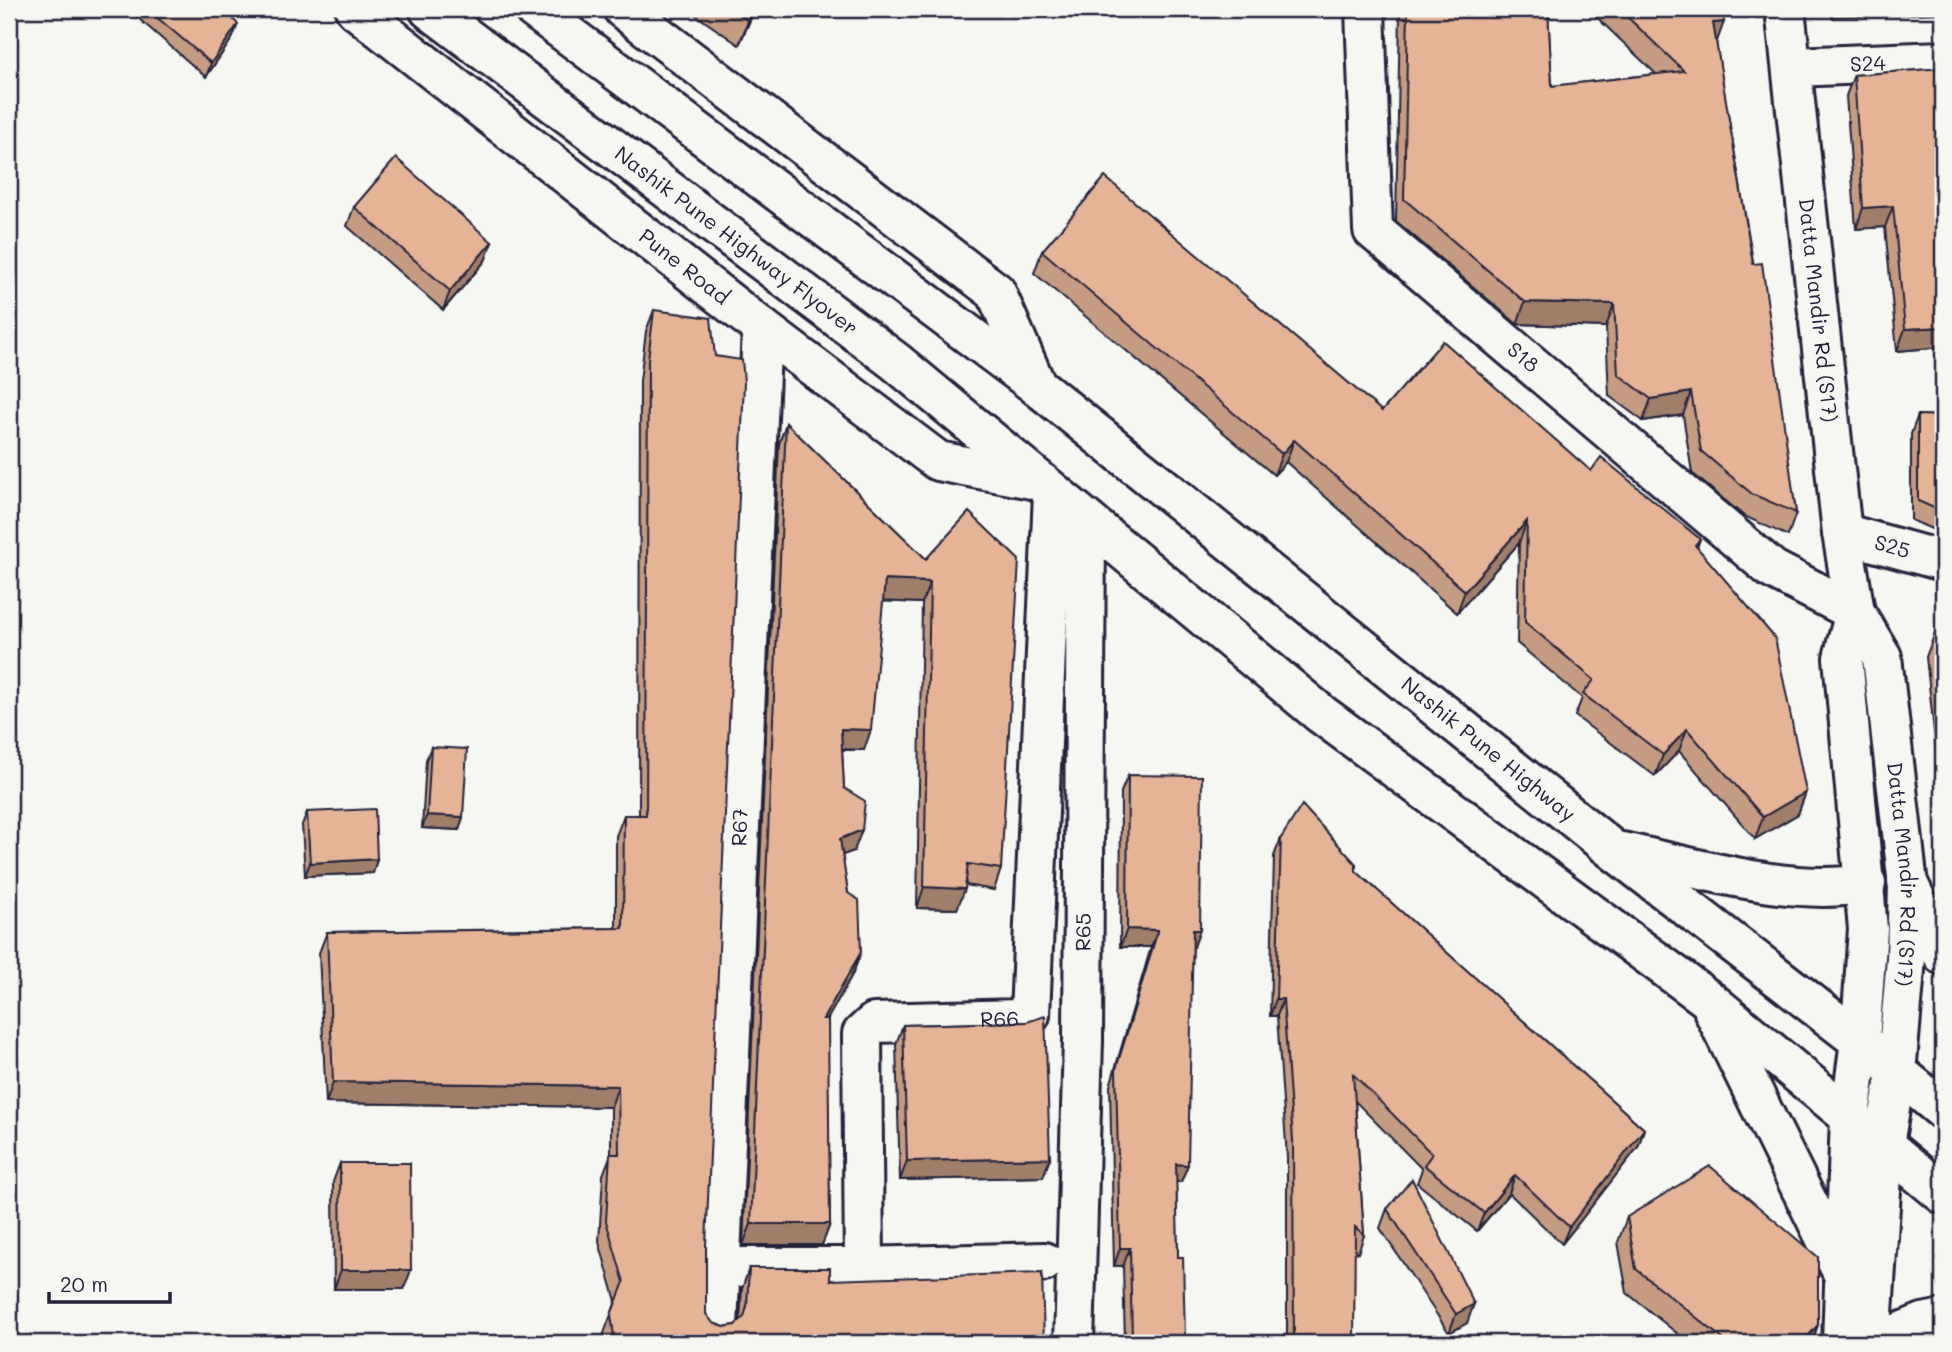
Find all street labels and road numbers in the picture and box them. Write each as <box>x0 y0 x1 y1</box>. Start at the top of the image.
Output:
street label: S24 <box>1849 48 1887 77</box>
street label: Nashik Pune Highway Flyover <box>610 139 864 341</box>
street label: Datta Mandir Rd (S17) <box>1794 197 1845 423</box>
street label: Pune Road <box>634 222 736 310</box>
street label: S18 <box>1502 335 1546 378</box>
street label: S25 <box>1872 528 1913 563</box>
street label: Nashik Pune Highway <box>1396 670 1582 827</box>
street label: Datta Mandir Rd (S17) <box>1882 760 1923 988</box>
street label: R67 <box>724 808 753 847</box>
street label: R65 <box>1069 913 1096 951</box>
street label: R66 <box>980 1004 1019 1032</box>

